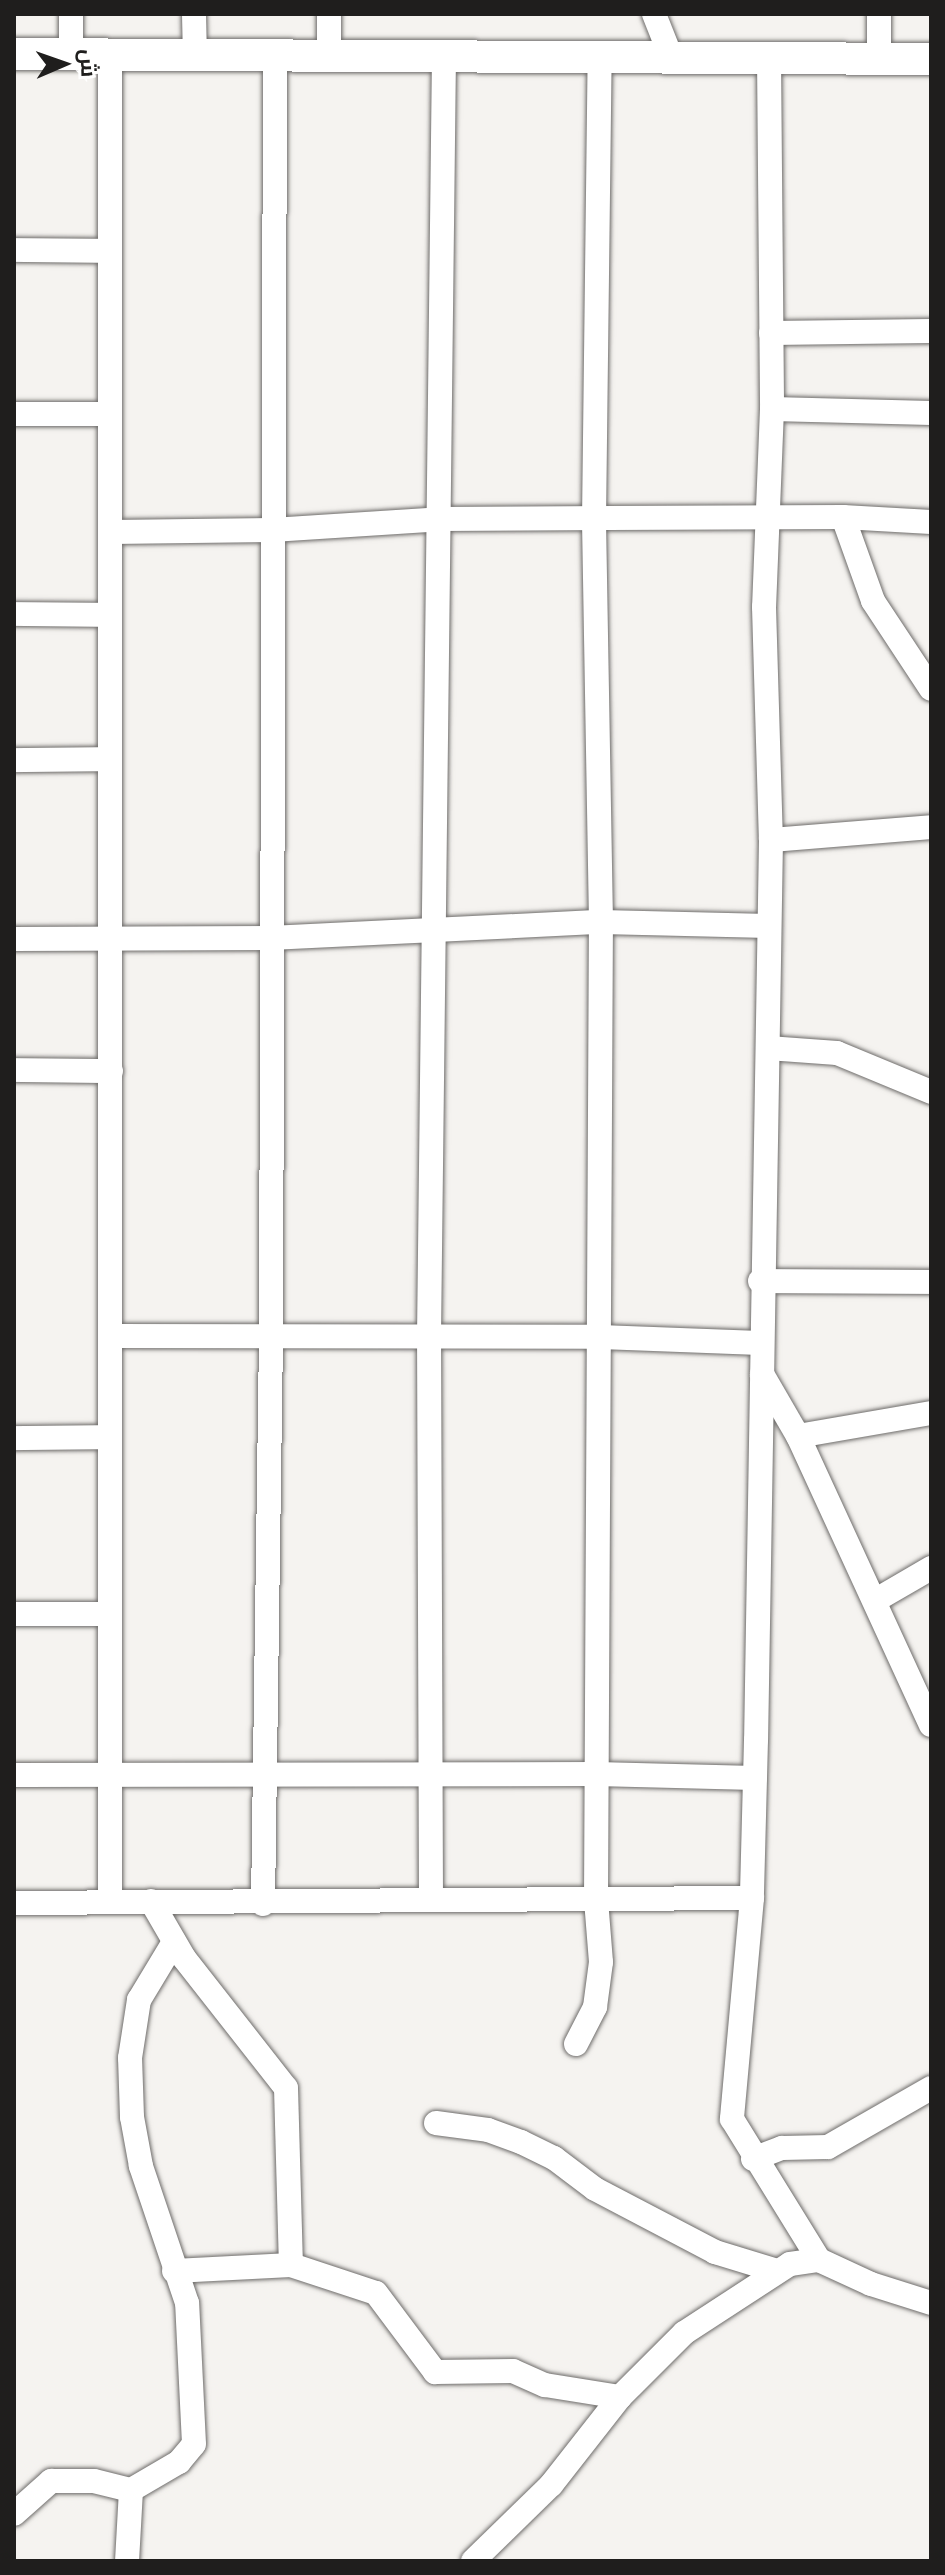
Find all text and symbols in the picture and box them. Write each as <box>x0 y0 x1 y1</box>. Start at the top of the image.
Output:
north arrow <box>24 24 104 104</box>
text: ش <box>75 49 102 78</box>

